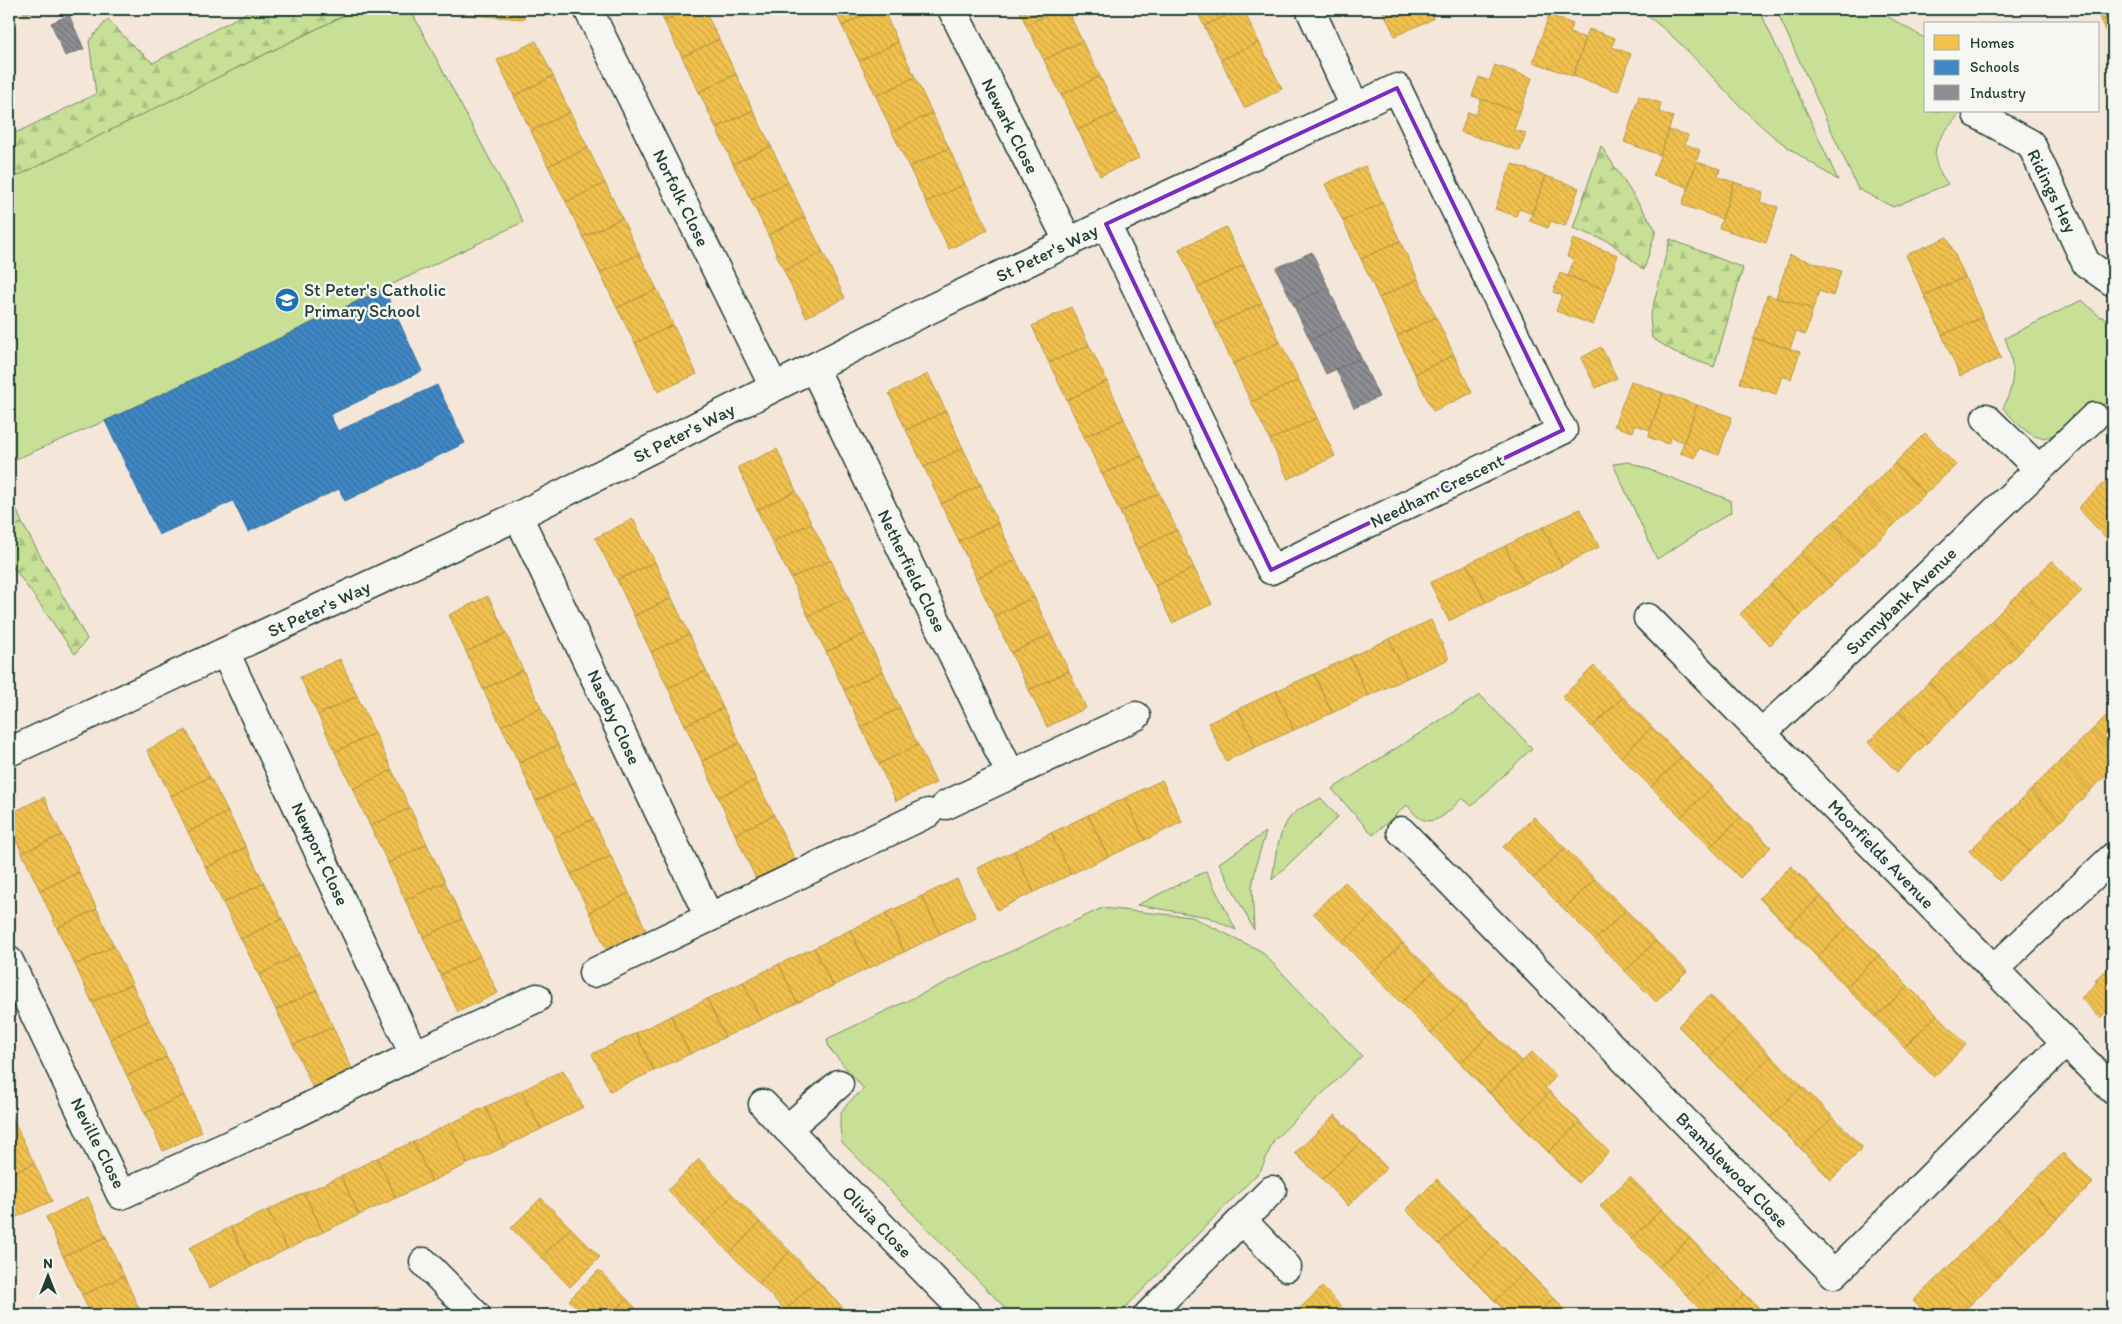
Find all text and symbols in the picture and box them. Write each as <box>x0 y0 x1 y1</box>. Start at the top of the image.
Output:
legend <box>1924 22 2100 112</box>
text: Homes <box>1970 34 2015 52</box>
text: Schools <box>1970 58 2020 76</box>
street label: Newark Close <box>976 74 1044 178</box>
text: Industry <box>1970 84 2026 102</box>
street label: Norfolk Close <box>648 146 714 250</box>
street label: Ridings Hey <box>2022 146 2082 237</box>
street label: St Peter's Way <box>992 219 1102 287</box>
place label: St Peter's Catholic Primary School <box>304 279 446 322</box>
school or university icon: St Peter's Catholic Primary School <box>274 287 300 313</box>
street label: St Peter's Way <box>630 398 739 468</box>
street label: Needham Crescent <box>1367 449 1508 533</box>
street label: Netherfield Close <box>873 506 951 636</box>
street label: Sunnybank Avenue <box>1841 542 1961 660</box>
street label: St Peter's Way <box>264 575 374 642</box>
street label: Naseby Close <box>582 666 646 768</box>
street label: Moorfields Avenue <box>1823 795 1939 913</box>
street label: Newport Close <box>286 799 354 909</box>
street label: Neville Close <box>66 1094 130 1192</box>
street label: Bramblewood Close <box>1671 1107 1793 1233</box>
street label: Olivia Close <box>837 1181 917 1263</box>
north arrow <box>22 1252 72 1302</box>
text: N <box>43 1255 53 1272</box>

